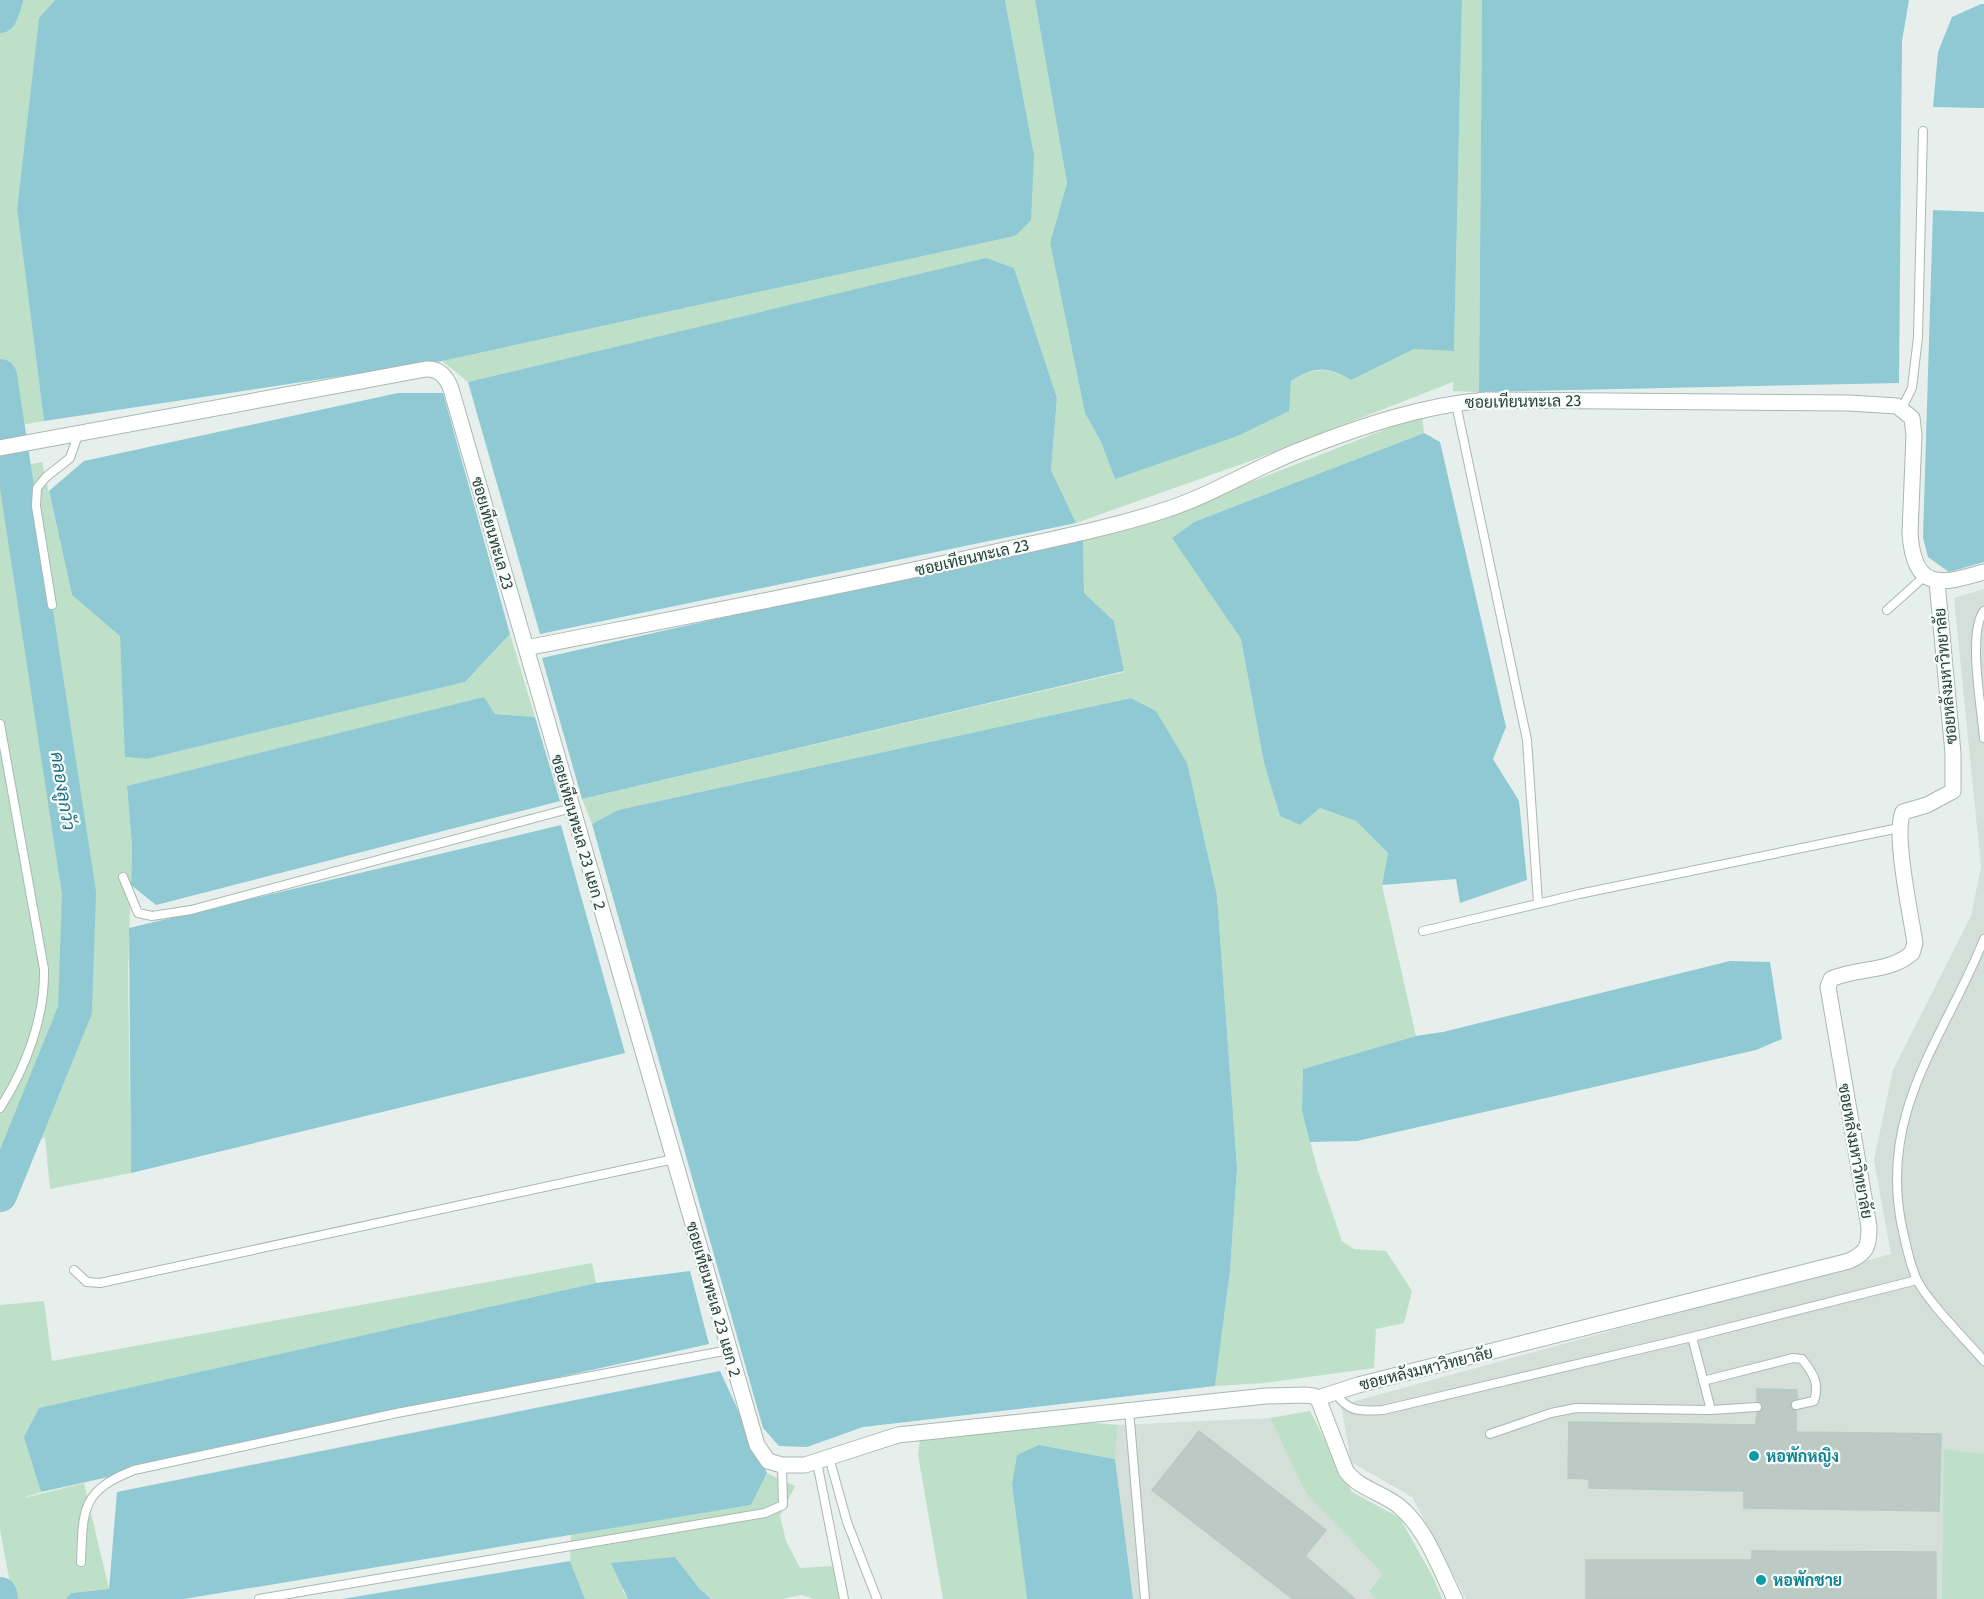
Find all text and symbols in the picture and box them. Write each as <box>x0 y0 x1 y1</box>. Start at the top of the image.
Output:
street label: ซอยเทียนทะเล 23 <box>1465 389 1581 412</box>
street label: ซอยเทียนทะเล 23 <box>467 474 520 592</box>
street label: ซอยเทียนทะเล 23 <box>913 533 1031 580</box>
street label: ซอยหลังมหาวิทยาลัย <box>1929 607 1961 745</box>
water label: คลองลูกวัว <box>44 750 80 832</box>
street label: ซอยเทียนทะเล 23 แยก 2 <box>547 752 612 912</box>
street label: ซอยหลังมหาวิทยาลัย <box>1834 1082 1878 1220</box>
street label: ซอยเทียนทะเล 23 แยก 2 <box>682 1219 747 1379</box>
street label: ซอยหลังมหาวิทยาลัย <box>1357 1342 1495 1394</box>
place label: หอพักหญิง <box>1766 1446 1839 1467</box>
marker: หอพักหญิง <box>1747 1449 1761 1463</box>
place label: หอพักชาย <box>1773 1570 1842 1590</box>
marker: หอพักชาย <box>1754 1573 1768 1587</box>

